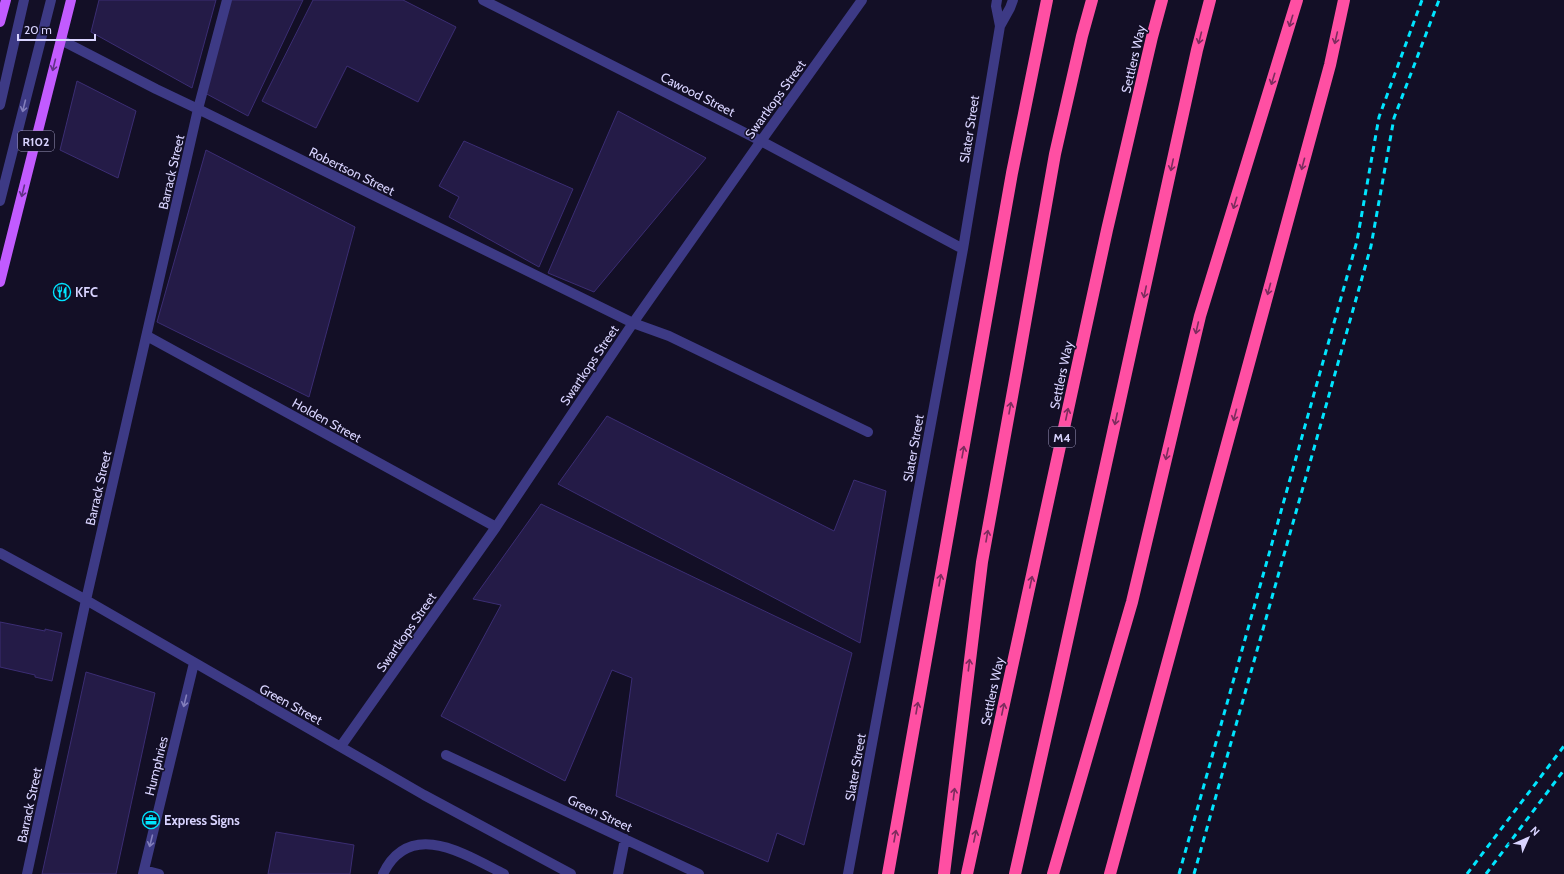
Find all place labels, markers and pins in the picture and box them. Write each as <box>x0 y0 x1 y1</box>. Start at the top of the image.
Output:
restaurant icon: KFC <box>52 282 72 302</box>
place label: KFC <box>75 284 98 300</box>
office icon: Express Signs <box>141 810 161 830</box>
place label: Express Signs <box>164 812 240 828</box>

